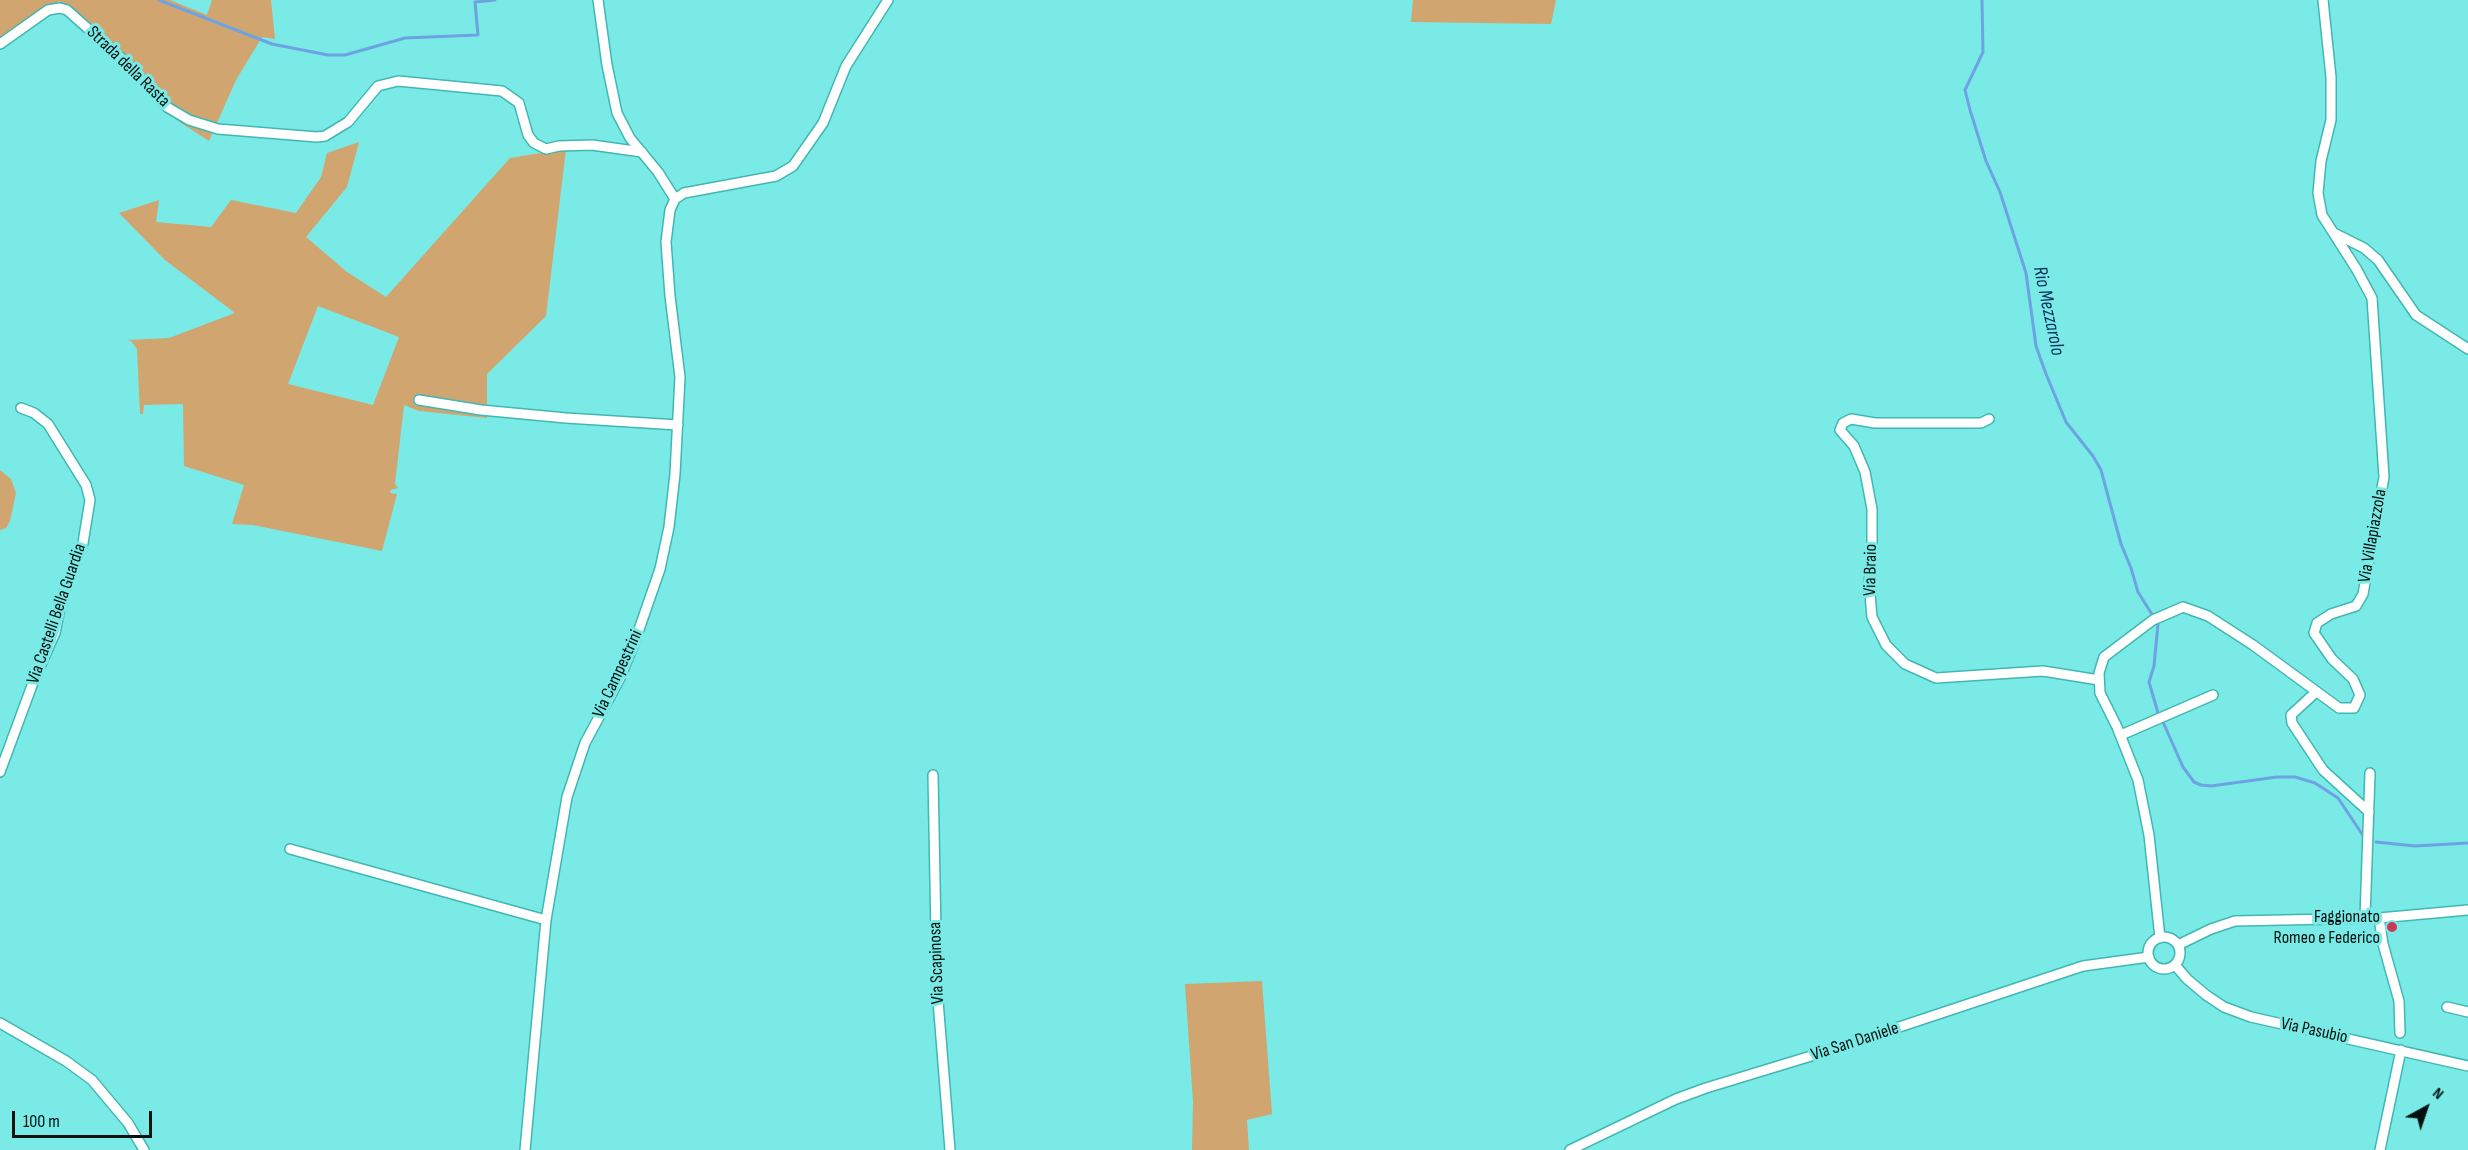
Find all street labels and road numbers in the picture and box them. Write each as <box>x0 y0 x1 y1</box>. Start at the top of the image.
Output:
street label: Strada della Rasta <box>82 22 174 112</box>
street label: Via Villapiazzola <box>2354 488 2392 584</box>
street label: Via Castelli Bella Guardia <box>23 541 91 687</box>
street label: Via Braio <box>1860 544 1882 596</box>
street label: Via Campestrini <box>588 627 648 721</box>
street label: Via Scapinosa <box>925 922 949 1004</box>
street label: Via Pasubio <box>2279 1013 2349 1049</box>
street label: Via San Daniele <box>1808 1018 1902 1066</box>

